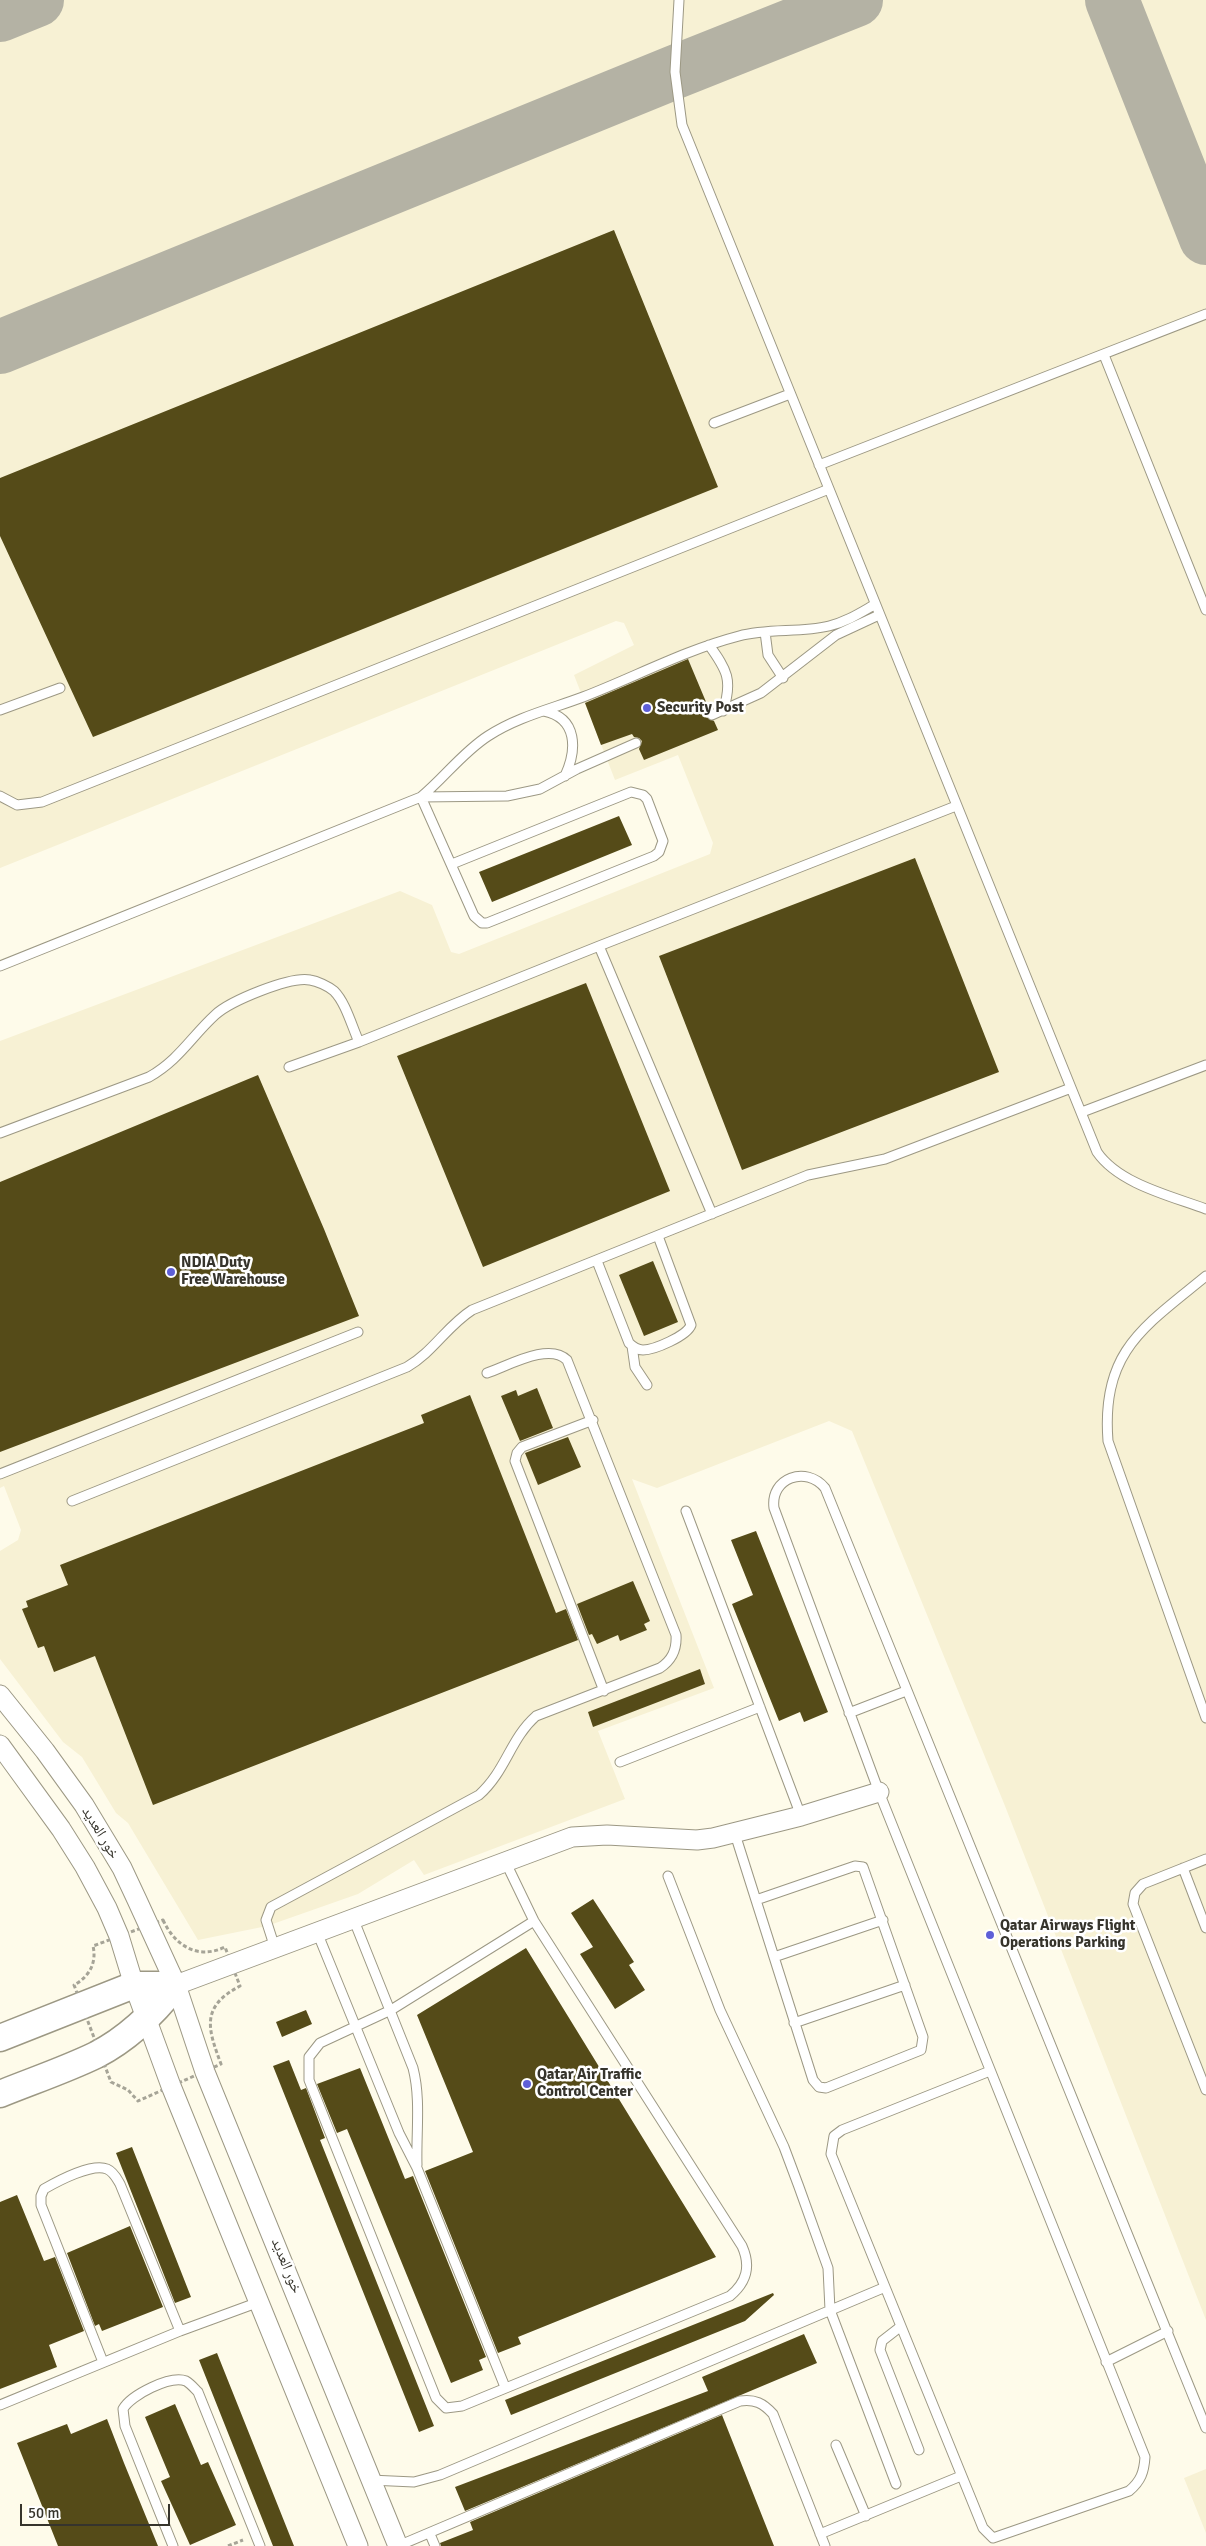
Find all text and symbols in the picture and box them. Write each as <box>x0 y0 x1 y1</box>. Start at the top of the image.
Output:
place label: Security Post <box>657 699 744 717</box>
marker: Security Post <box>641 702 653 714</box>
place label: NDIA Duty Free Warehouse <box>181 1254 285 1289</box>
marker: NDIA Duty Free Warehouse <box>165 1266 177 1278</box>
street label: خور العديد <box>77 1804 123 1862</box>
place label: Qatar Airways Flight Operations Parking <box>1000 1917 1135 1952</box>
marker: Qatar Airways Flight Operations Parking <box>984 1929 996 1941</box>
place label: Qatar Air Traffic Control Center <box>537 2066 642 2101</box>
marker: Qatar Air Traffic Control Center <box>521 2078 533 2090</box>
street label: خور العديد <box>267 2236 305 2296</box>
scale bar <box>22 2494 172 2526</box>
text: 50 m <box>28 2504 59 2522</box>

